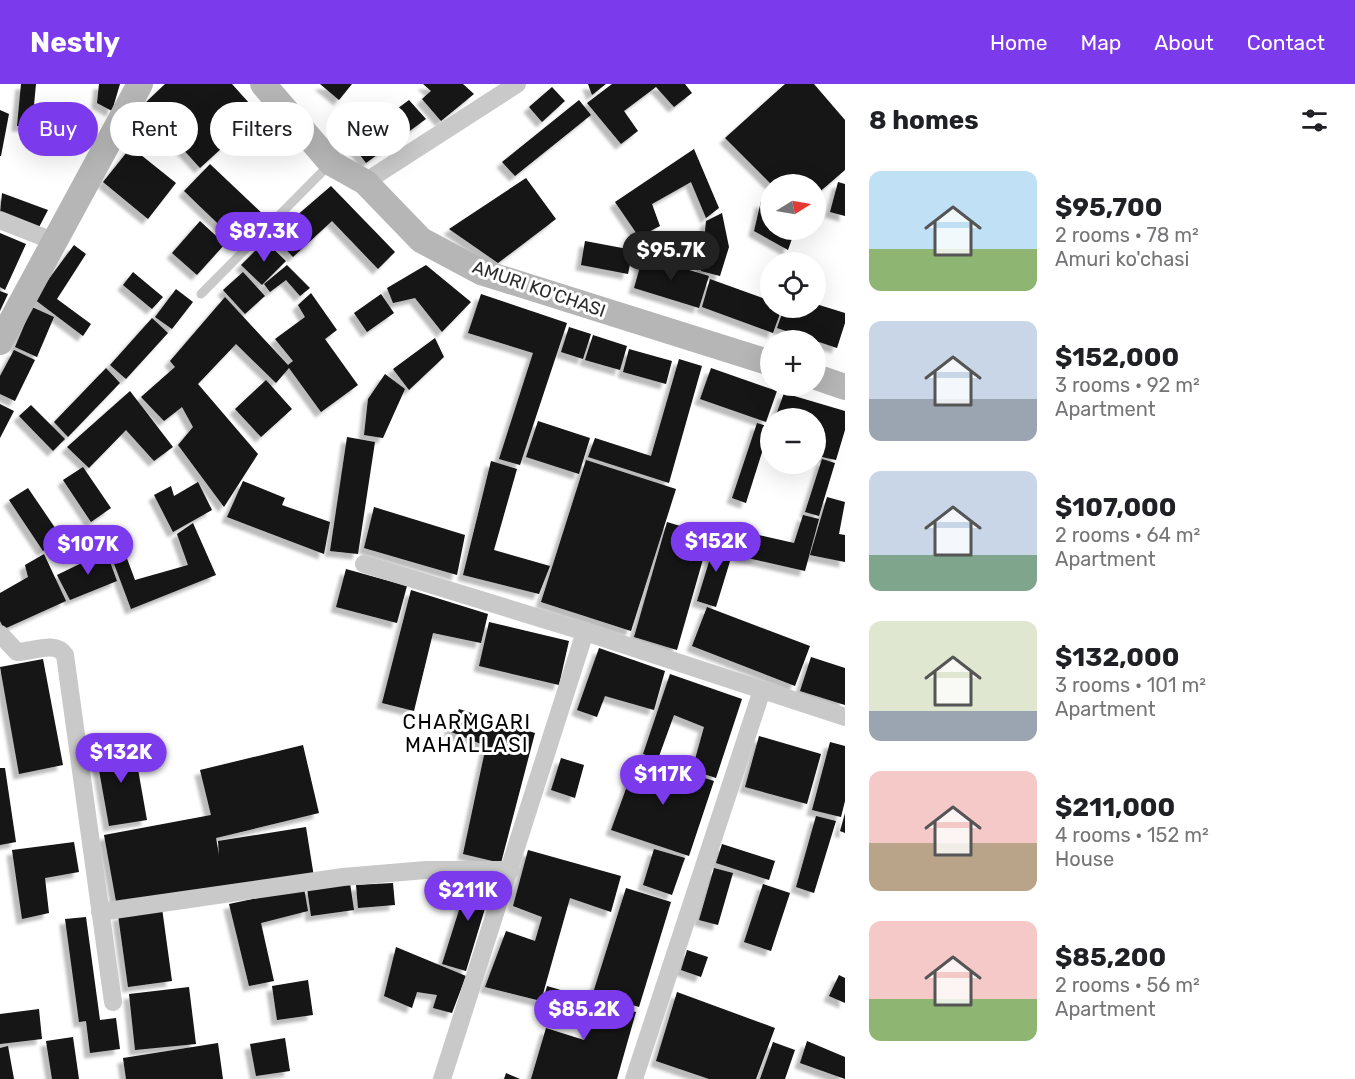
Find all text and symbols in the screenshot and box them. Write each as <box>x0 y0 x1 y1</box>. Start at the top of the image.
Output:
text: Nestly <box>30 26 120 59</box>
text: Home <box>990 30 1047 55</box>
text: Map <box>1080 30 1121 55</box>
text: About <box>1154 30 1214 55</box>
text: Contact <box>1247 30 1325 55</box>
chip: Buy <box>18 102 98 156</box>
chip: Rent <box>110 102 198 156</box>
chip: Filters <box>210 102 314 156</box>
chip: New <box>326 102 410 156</box>
icon: filters <box>1298 104 1331 137</box>
text: 8 homes <box>869 105 979 136</box>
north arrow <box>760 174 826 240</box>
map controls <box>760 174 826 474</box>
text: $95,700 <box>1055 192 1162 223</box>
icon: home <box>917 195 989 267</box>
pin: $87.3K <box>215 212 313 263</box>
text: $87.3K <box>229 219 299 243</box>
text: 2 rooms · 78 m² <box>1055 223 1199 247</box>
pin: $95.7K <box>622 231 720 282</box>
text: $95.7K <box>637 238 705 262</box>
text: Amuri ko'chasi <box>1055 247 1189 271</box>
button: locate <box>760 252 826 318</box>
street label: AMURI KO'CHASI <box>470 256 608 322</box>
button: + <box>760 330 826 396</box>
text: $152,000 <box>1055 342 1179 373</box>
icon: home <box>917 345 989 417</box>
text: 3 rooms · 92 m² <box>1055 373 1200 397</box>
text: Apartment <box>1055 397 1156 421</box>
button: − <box>760 408 826 474</box>
text: $107,000 <box>1055 492 1176 523</box>
icon: home <box>917 495 989 567</box>
pin: $152K <box>674 522 758 573</box>
text: 2 rooms · 64 m² <box>1055 523 1200 547</box>
pin: $107K <box>46 525 130 576</box>
text: $152K <box>685 529 747 553</box>
text: $107K <box>57 532 119 556</box>
text: Apartment <box>1055 547 1156 571</box>
text: $132,000 <box>1055 642 1179 673</box>
icon: home <box>917 645 989 717</box>
text: 3 rooms · 101 m² <box>1055 673 1206 697</box>
text: Apartment <box>1055 697 1156 721</box>
district label: CHARMGARI MAHALLASI <box>403 710 531 757</box>
pin: $132K <box>79 733 163 784</box>
text: $132K <box>90 740 152 764</box>
pin: $117K <box>621 755 705 806</box>
text: $117K <box>634 762 692 786</box>
text: $211,000 <box>1055 792 1175 823</box>
icon: home <box>917 795 989 867</box>
text: 4 rooms · 152 m² <box>1055 823 1209 847</box>
text: House <box>1055 847 1114 871</box>
pin: $211K <box>426 871 510 922</box>
text: $211K <box>438 878 498 902</box>
text: $85,200 <box>1055 942 1166 973</box>
icon: home <box>917 945 989 1017</box>
text: 2 rooms · 56 m² <box>1055 973 1200 997</box>
pin: $85.2K <box>535 990 633 1041</box>
text: $85.2K <box>548 997 620 1021</box>
text: Apartment <box>1055 997 1156 1021</box>

